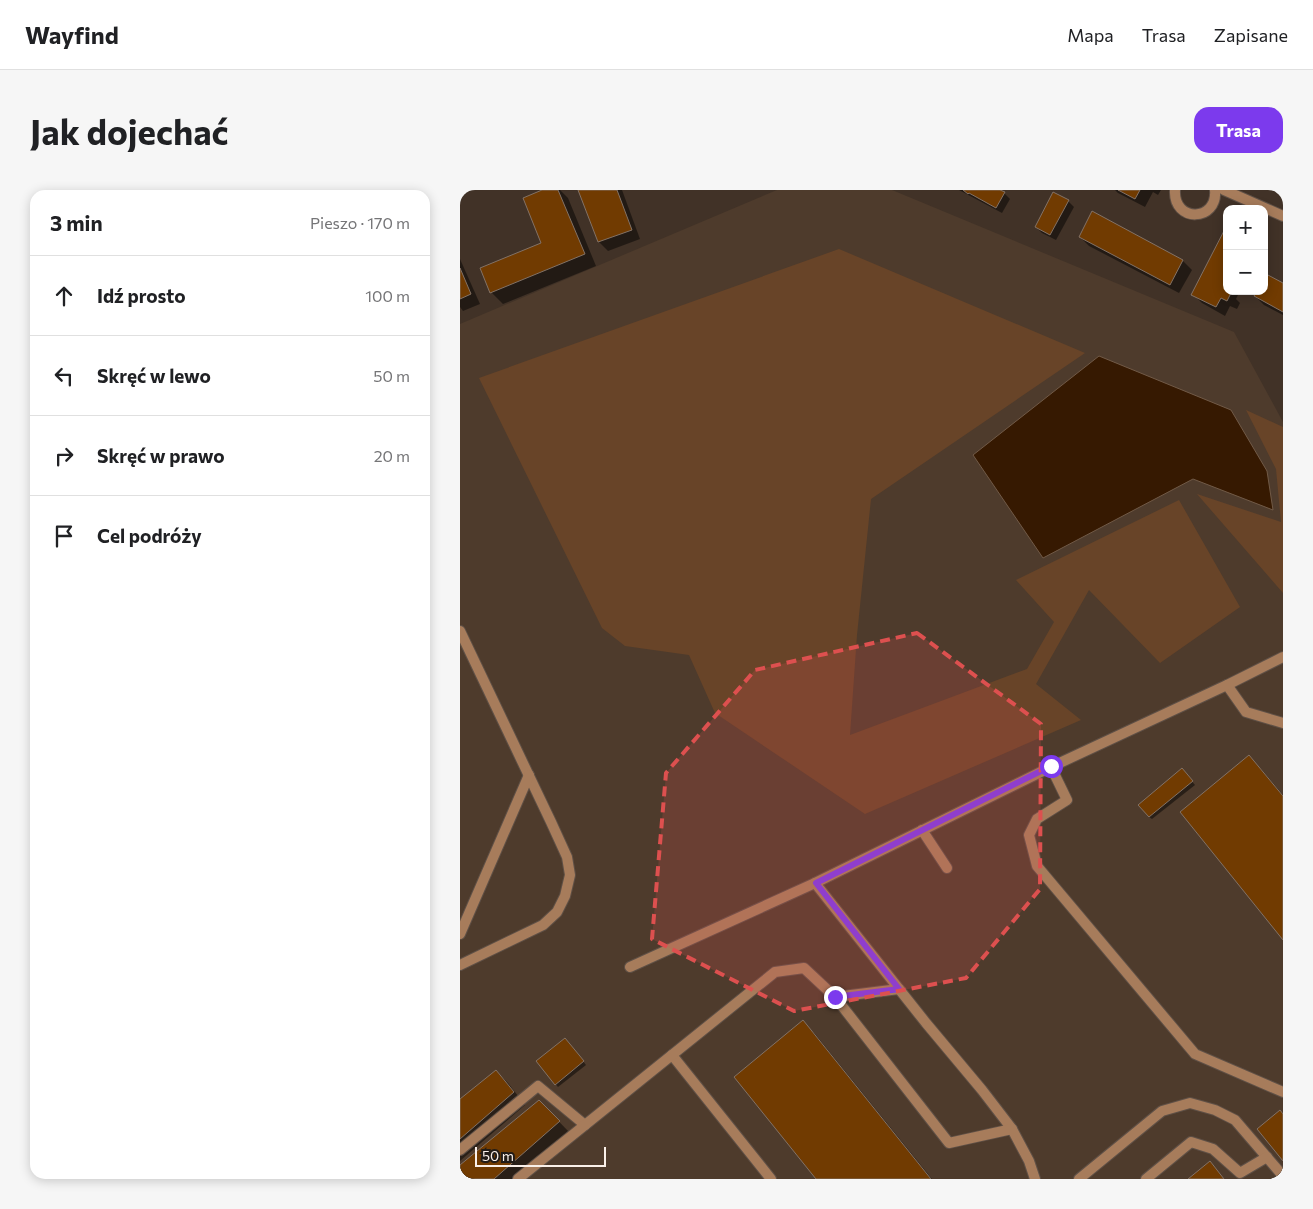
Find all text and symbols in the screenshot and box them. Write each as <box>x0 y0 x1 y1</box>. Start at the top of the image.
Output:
text: Wayfind <box>25 20 119 49</box>
text: Mapa <box>1067 24 1114 46</box>
text: Trasa <box>1142 24 1186 46</box>
text: Zapisane <box>1214 24 1288 46</box>
button: Trasa <box>1194 107 1283 153</box>
text: Jak dojechać <box>30 109 229 152</box>
map controls <box>1223 205 1268 295</box>
button: + <box>1223 205 1268 250</box>
text: 3 min <box>50 210 103 235</box>
text: Pieszo · 170 m <box>310 213 410 232</box>
button: − <box>1223 250 1268 295</box>
icon: ahead <box>50 282 78 310</box>
text: Idź prosto <box>97 284 186 307</box>
text: 100 m <box>365 286 410 305</box>
icon: left <box>50 362 78 390</box>
text: Skręć w lewo <box>97 364 211 387</box>
text: 50 m <box>373 366 410 385</box>
icon: right <box>50 442 78 470</box>
text: Skręć w prawo <box>97 444 225 467</box>
text: 20 m <box>374 446 410 465</box>
icon: arrive <box>50 522 78 550</box>
text: Cel podróży <box>97 524 202 547</box>
route start <box>1040 755 1063 778</box>
route end <box>824 986 847 1009</box>
scale bar <box>475 1144 606 1167</box>
text: 50 m <box>482 1147 514 1164</box>

